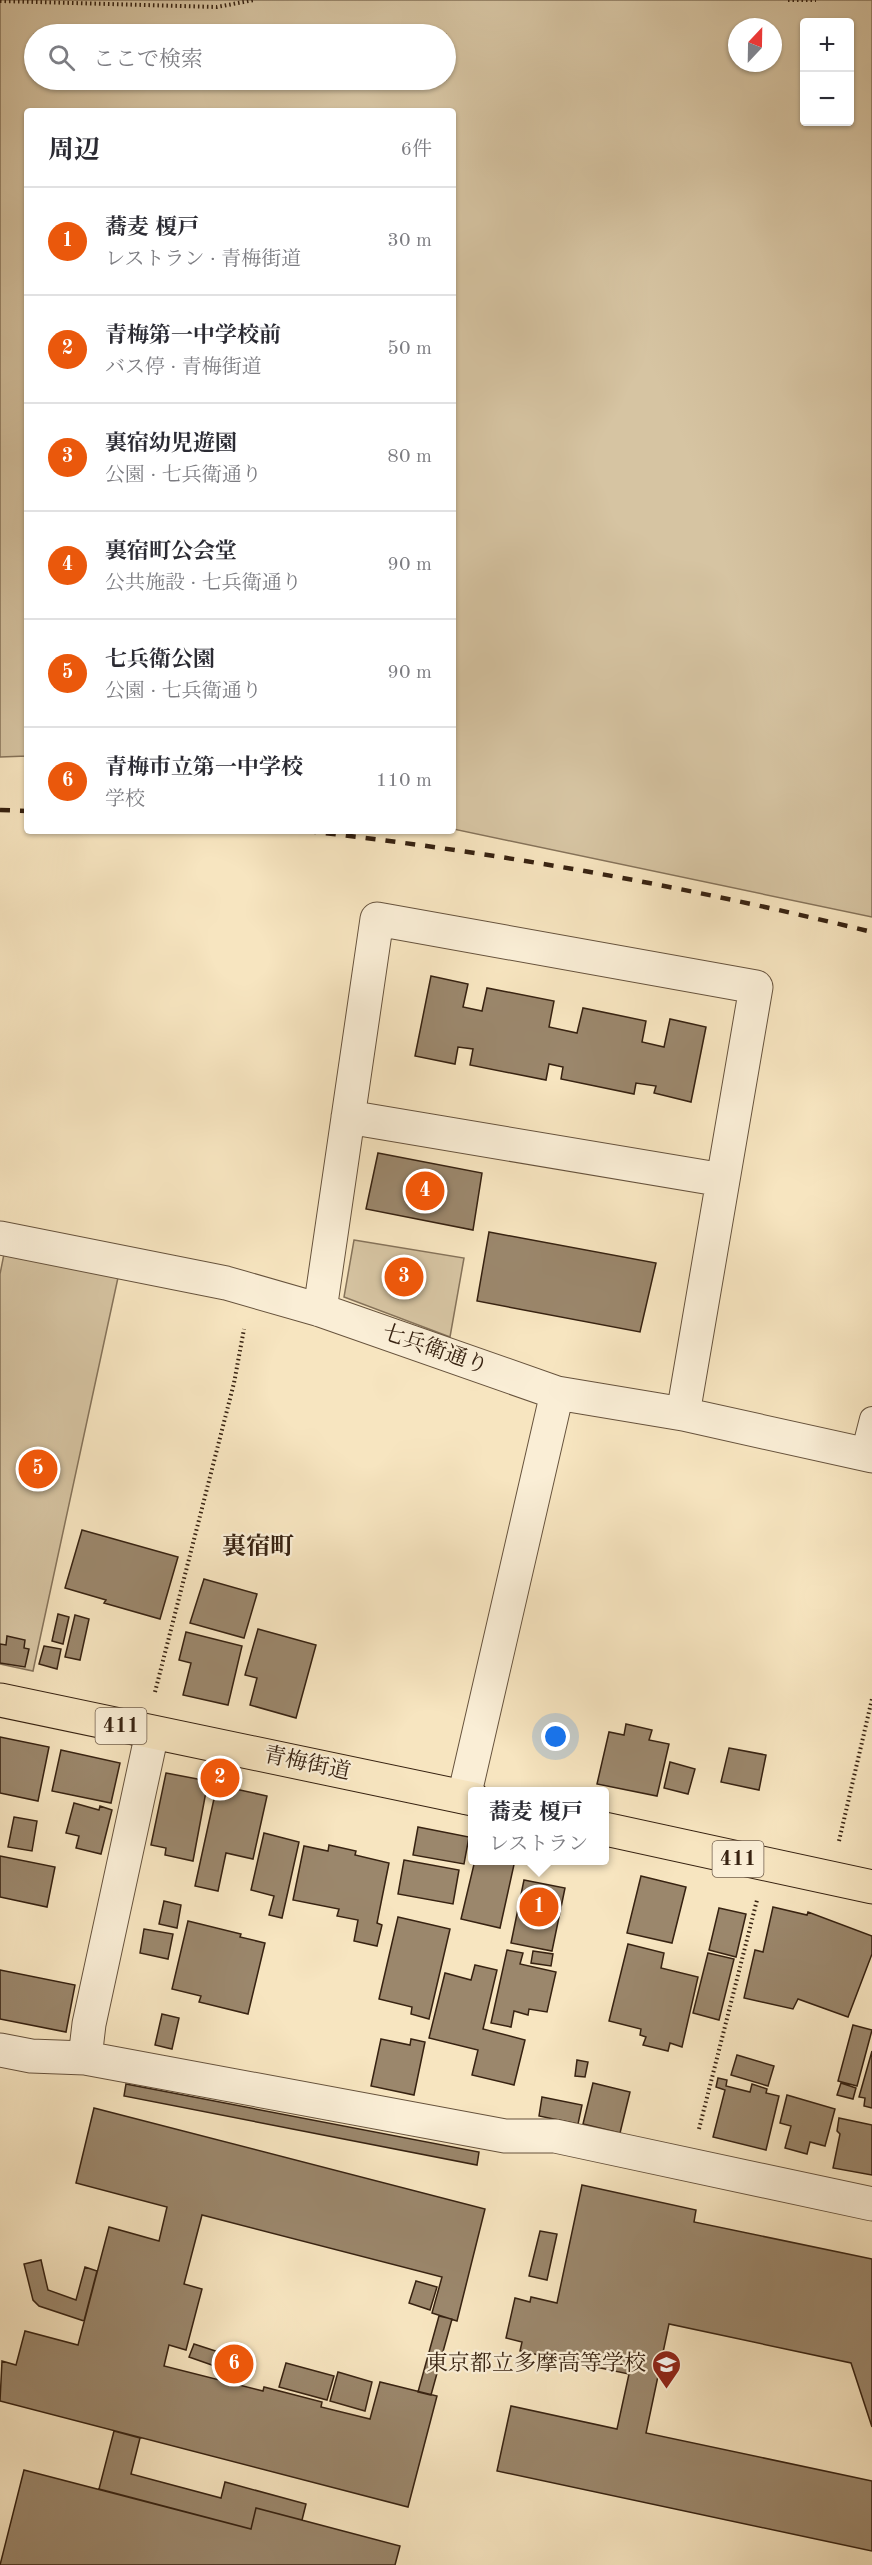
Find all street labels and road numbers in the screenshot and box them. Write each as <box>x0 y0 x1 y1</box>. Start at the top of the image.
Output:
street label: 七兵衛通り <box>379 1320 491 1378</box>
road number: 411 <box>96 1708 146 1744</box>
street label: 青梅街道 <box>262 1742 353 1784</box>
road number: 411 <box>712 1841 764 1877</box>

